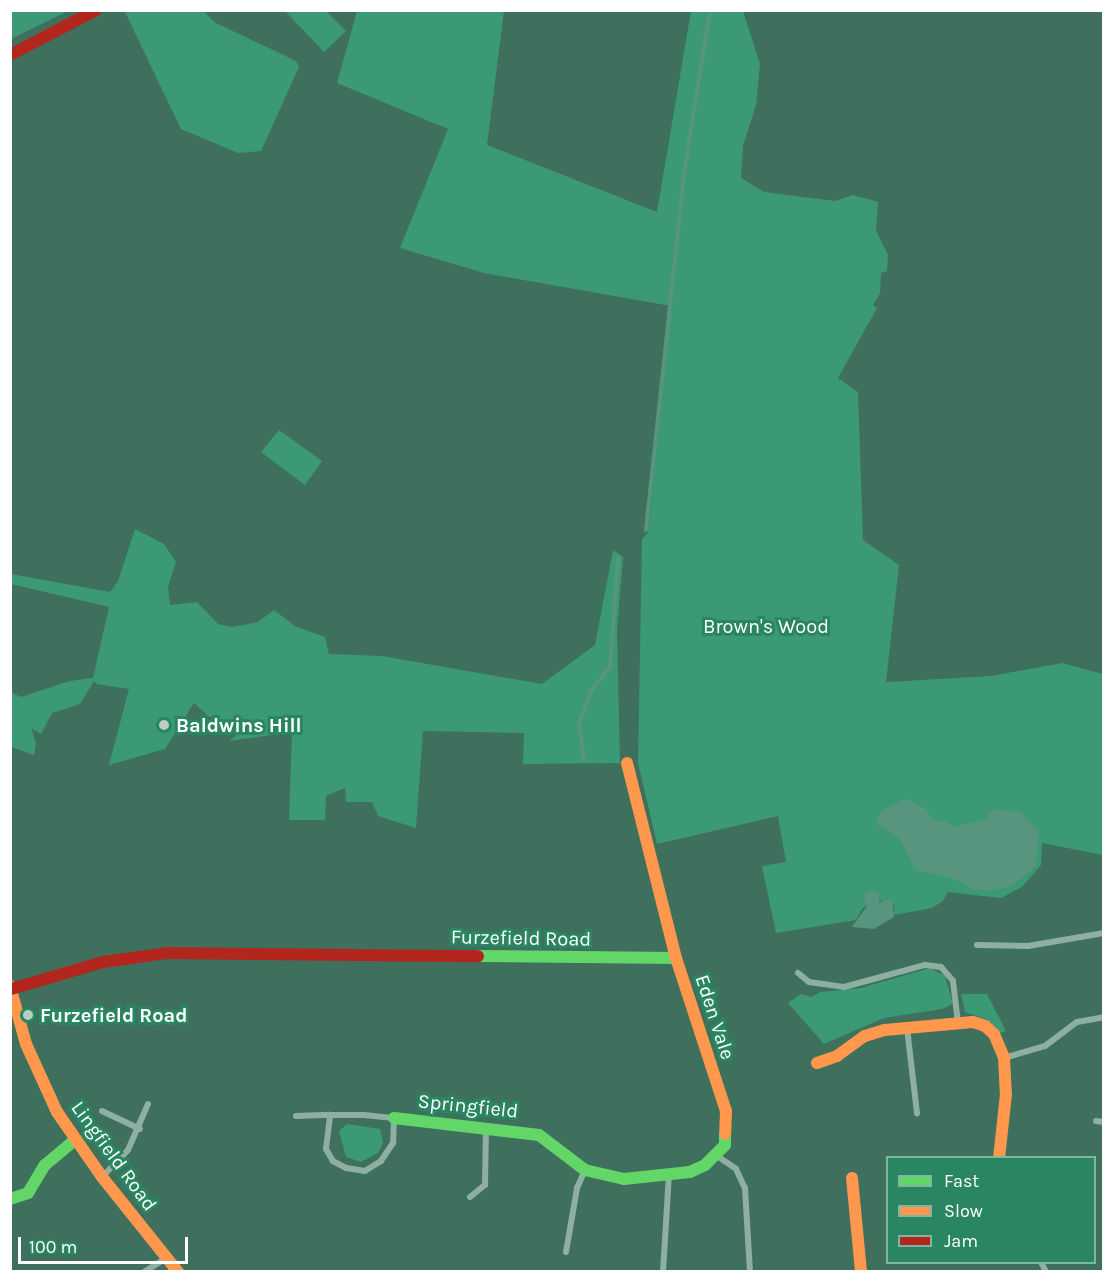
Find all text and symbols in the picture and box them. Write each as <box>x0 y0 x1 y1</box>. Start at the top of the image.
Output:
park label: Brown's Wood <box>703 614 829 638</box>
place label: Baldwins Hill <box>176 713 302 737</box>
marker: Baldwins Hill <box>157 718 171 732</box>
street label: Furzefield Road <box>451 925 591 951</box>
street label: Eden Vale <box>690 972 740 1062</box>
place label: Furzefield Road <box>40 1003 187 1027</box>
marker: Furzefield Road <box>21 1008 35 1022</box>
street label: Springfield <box>417 1089 519 1123</box>
street label: Lingfield Road <box>66 1096 162 1216</box>
legend <box>886 1156 1096 1264</box>
text: Fast <box>944 1170 979 1192</box>
text: Slow <box>944 1200 983 1222</box>
scale bar <box>21 1225 190 1263</box>
text: Jam <box>944 1230 978 1252</box>
text: 100 m <box>29 1236 77 1258</box>

